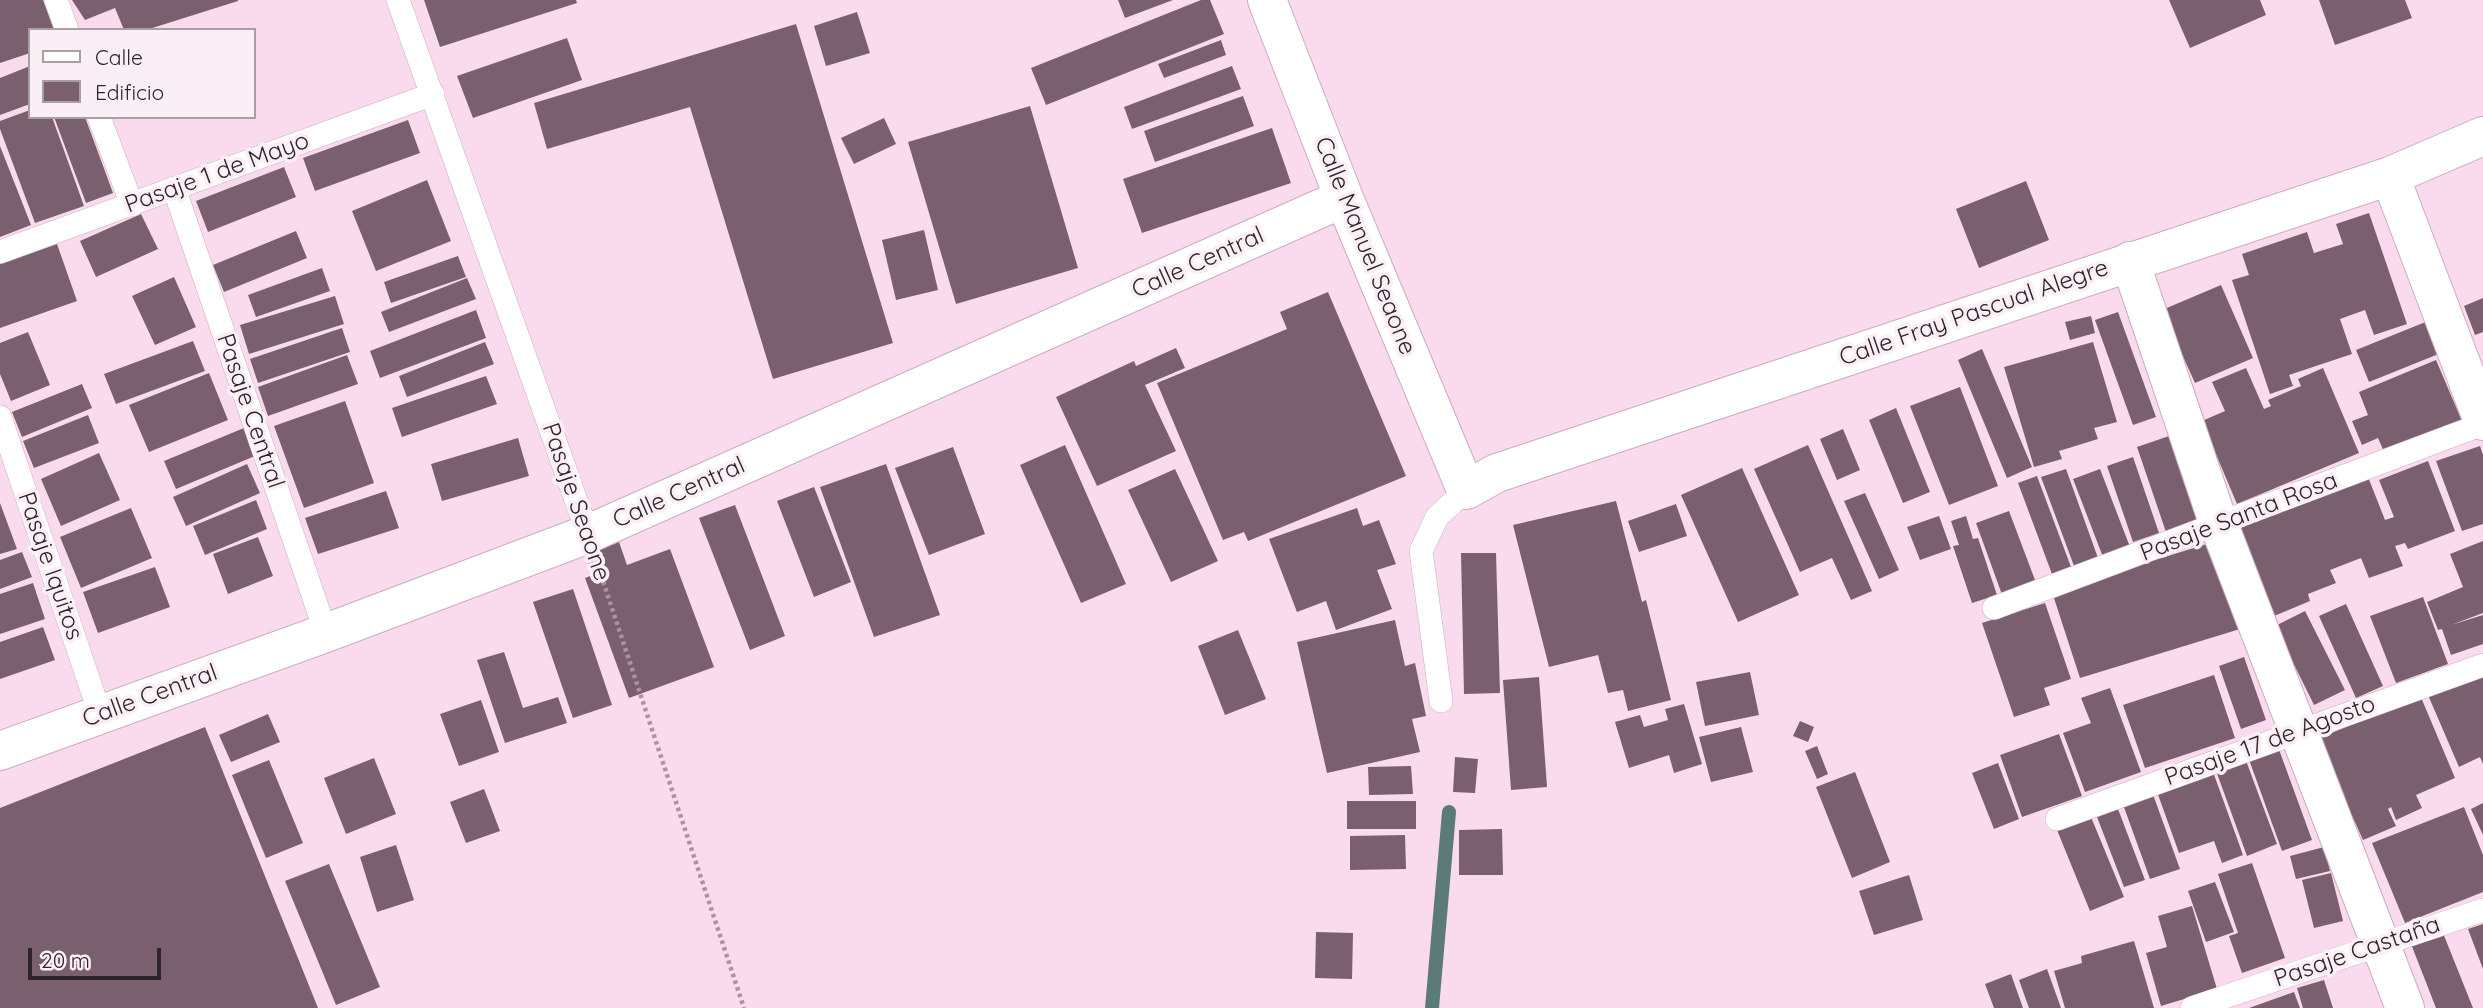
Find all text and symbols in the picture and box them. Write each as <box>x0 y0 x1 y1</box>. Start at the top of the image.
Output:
legend <box>28 28 256 119</box>
text: Calle <box>95 44 143 70</box>
text: Edificio <box>95 79 164 105</box>
street label: Pasaje 1 de Mayo <box>121 126 313 220</box>
street label: Calle Manuel Seaone <box>1308 133 1422 359</box>
street label: Calle Central <box>1128 221 1268 305</box>
street label: Calle Fray Pascual Alegre <box>1836 253 2112 373</box>
street label: Pasaje Central <box>210 330 290 492</box>
street label: Pasaje Seaone <box>536 419 616 585</box>
street label: Calle Central <box>609 451 749 535</box>
street label: Pasaje Santa Rosa <box>2136 466 2342 568</box>
street label: Pasaje Iquitos <box>11 488 89 644</box>
street label: Calle Central <box>79 658 221 734</box>
street label: Pasaje 17 de Agosto <box>2161 690 2379 792</box>
street label: Pasaje Castaña <box>2270 910 2444 994</box>
scale bar <box>32 934 164 978</box>
text: 20 m <box>41 947 90 973</box>

